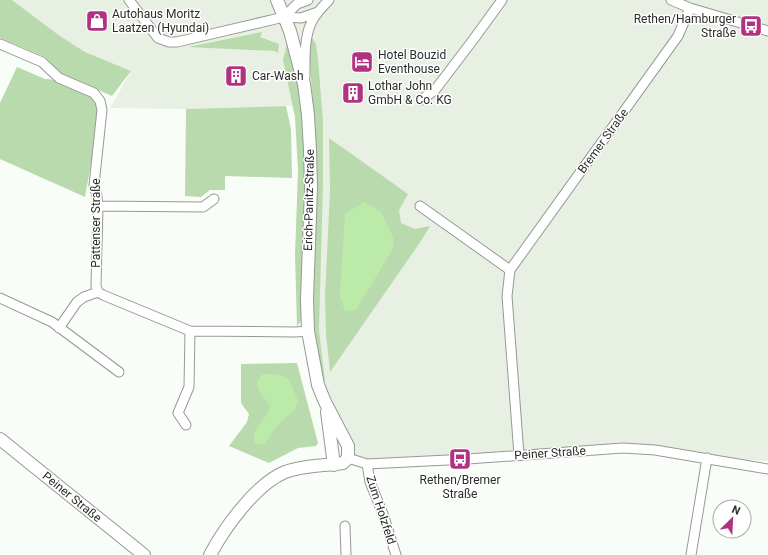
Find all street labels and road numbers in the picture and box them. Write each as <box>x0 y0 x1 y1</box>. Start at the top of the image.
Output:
street label: Bremer Straße <box>575 106 631 176</box>
street label: Erich-Panitz-Straße <box>301 149 317 251</box>
street label: Pattenser Straße <box>89 178 103 268</box>
street label: Peiner Straße <box>514 444 586 462</box>
street label: Peiner Straße <box>40 469 104 525</box>
street label: Zum Holzfeld <box>363 474 399 546</box>

